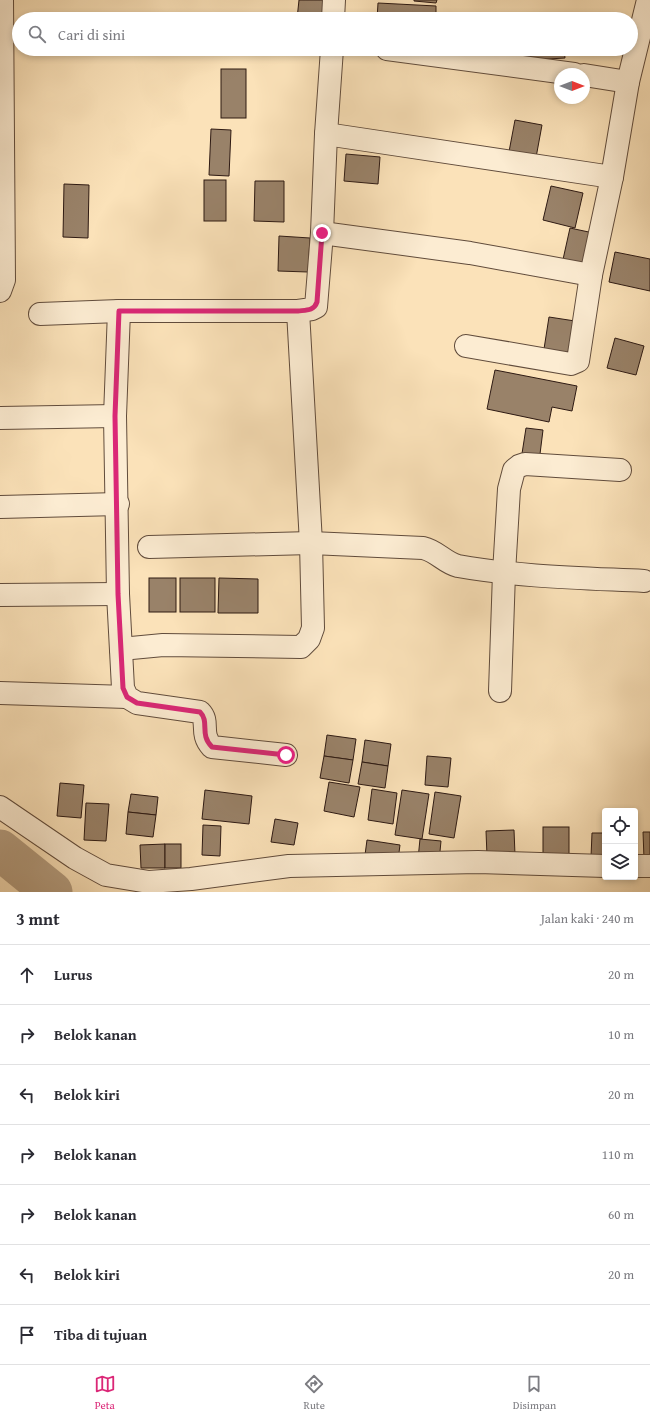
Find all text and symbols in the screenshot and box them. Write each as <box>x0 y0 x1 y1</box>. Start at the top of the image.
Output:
search box <box>12 12 638 56</box>
icon: search <box>26 23 48 45</box>
text: Cari di sini <box>58 24 125 45</box>
north arrow <box>554 68 590 104</box>
route end <box>313 224 331 242</box>
route start <box>277 746 295 764</box>
map controls <box>602 808 638 880</box>
button: locate <box>602 808 638 844</box>
button: layers <box>602 844 638 880</box>
text: 3 mnt <box>16 906 60 931</box>
text: Jalan kaki · 240 m <box>541 909 634 928</box>
icon: ahead <box>16 964 38 986</box>
text: Lurus <box>54 964 92 985</box>
text: 20 m <box>608 965 634 984</box>
icon: right <box>16 1024 38 1046</box>
text: Belok kanan <box>54 1024 137 1045</box>
text: 10 m <box>608 1025 634 1044</box>
icon: left <box>16 1084 38 1106</box>
text: Belok kiri <box>54 1084 120 1105</box>
text: 20 m <box>608 1085 634 1104</box>
icon: right <box>16 1144 38 1166</box>
text: Belok kanan <box>54 1144 137 1165</box>
text: 110 m <box>602 1145 634 1164</box>
icon: right <box>16 1204 38 1226</box>
text: Belok kanan <box>54 1204 137 1225</box>
text: 60 m <box>608 1205 634 1224</box>
icon: left <box>16 1264 38 1286</box>
text: Belok kiri <box>54 1264 120 1285</box>
text: 20 m <box>608 1265 634 1284</box>
icon: arrive <box>16 1324 38 1346</box>
text: Tiba di tujuan <box>54 1324 147 1345</box>
tab: Peta <box>94 1373 116 1413</box>
tab: Rute <box>303 1373 325 1413</box>
tab: Disimpan <box>513 1373 556 1413</box>

